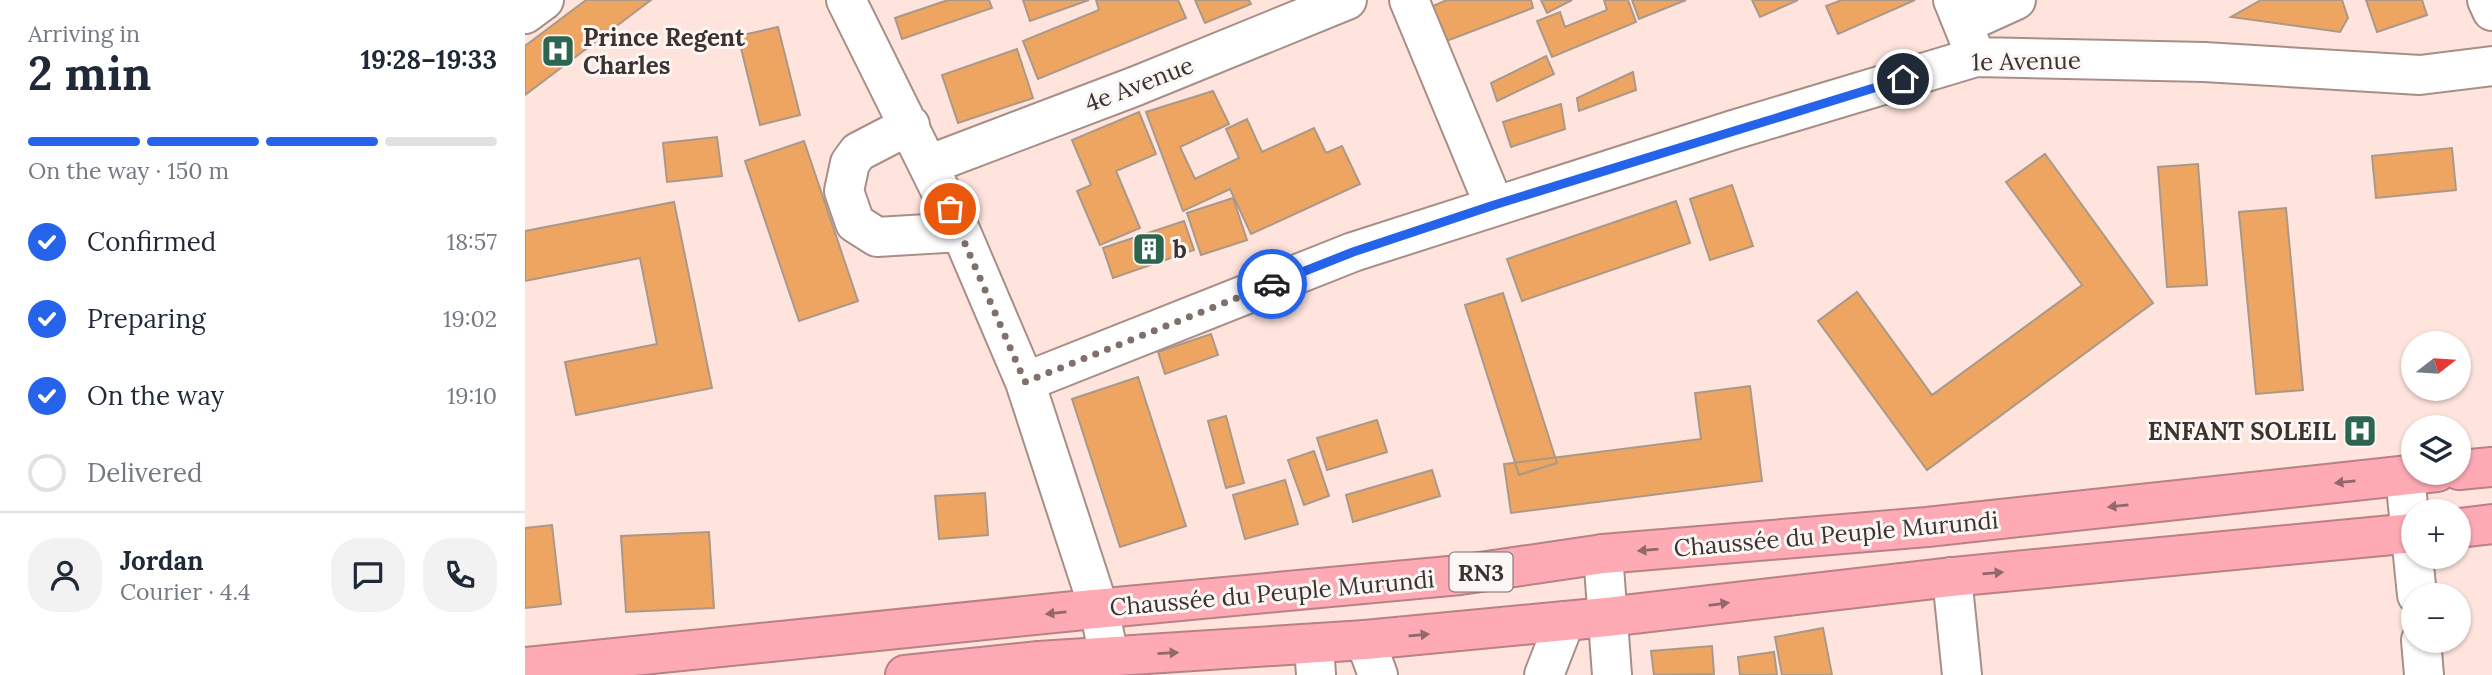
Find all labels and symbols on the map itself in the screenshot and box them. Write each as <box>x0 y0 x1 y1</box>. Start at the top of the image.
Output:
place label: Prince Regent Charles <box>583 22 746 81</box>
hospital icon: Prince Regent Charles <box>539 32 577 70</box>
street label: 1e Avenue <box>1971 45 2081 77</box>
street label: 4e Avenue <box>1080 49 1198 119</box>
pin <box>1873 49 1933 109</box>
pin <box>920 179 980 239</box>
building icon: b <box>1130 230 1168 268</box>
place label: b <box>1172 234 1187 265</box>
courier <box>1237 249 1307 319</box>
north arrow <box>2401 331 2471 401</box>
hospital icon: ENFANT SOLEIL <box>2341 412 2379 450</box>
place label: ENFANT SOLEIL <box>2148 416 2337 447</box>
one-way arrow <box>2333 477 2355 488</box>
one-way arrow <box>2107 501 2129 512</box>
street label: Chaussée du Peuple Murundi <box>1672 504 2000 564</box>
one-way arrow <box>1637 545 1659 556</box>
road number: RN3 <box>1450 552 1513 592</box>
street label: Chaussée du Peuple Murundi <box>1108 563 1436 623</box>
one-way arrow <box>1983 567 2005 578</box>
one-way arrow <box>1708 599 1730 610</box>
one-way arrow <box>1045 607 1067 618</box>
one-way arrow <box>1409 629 1431 640</box>
one-way arrow <box>1157 647 1179 658</box>

